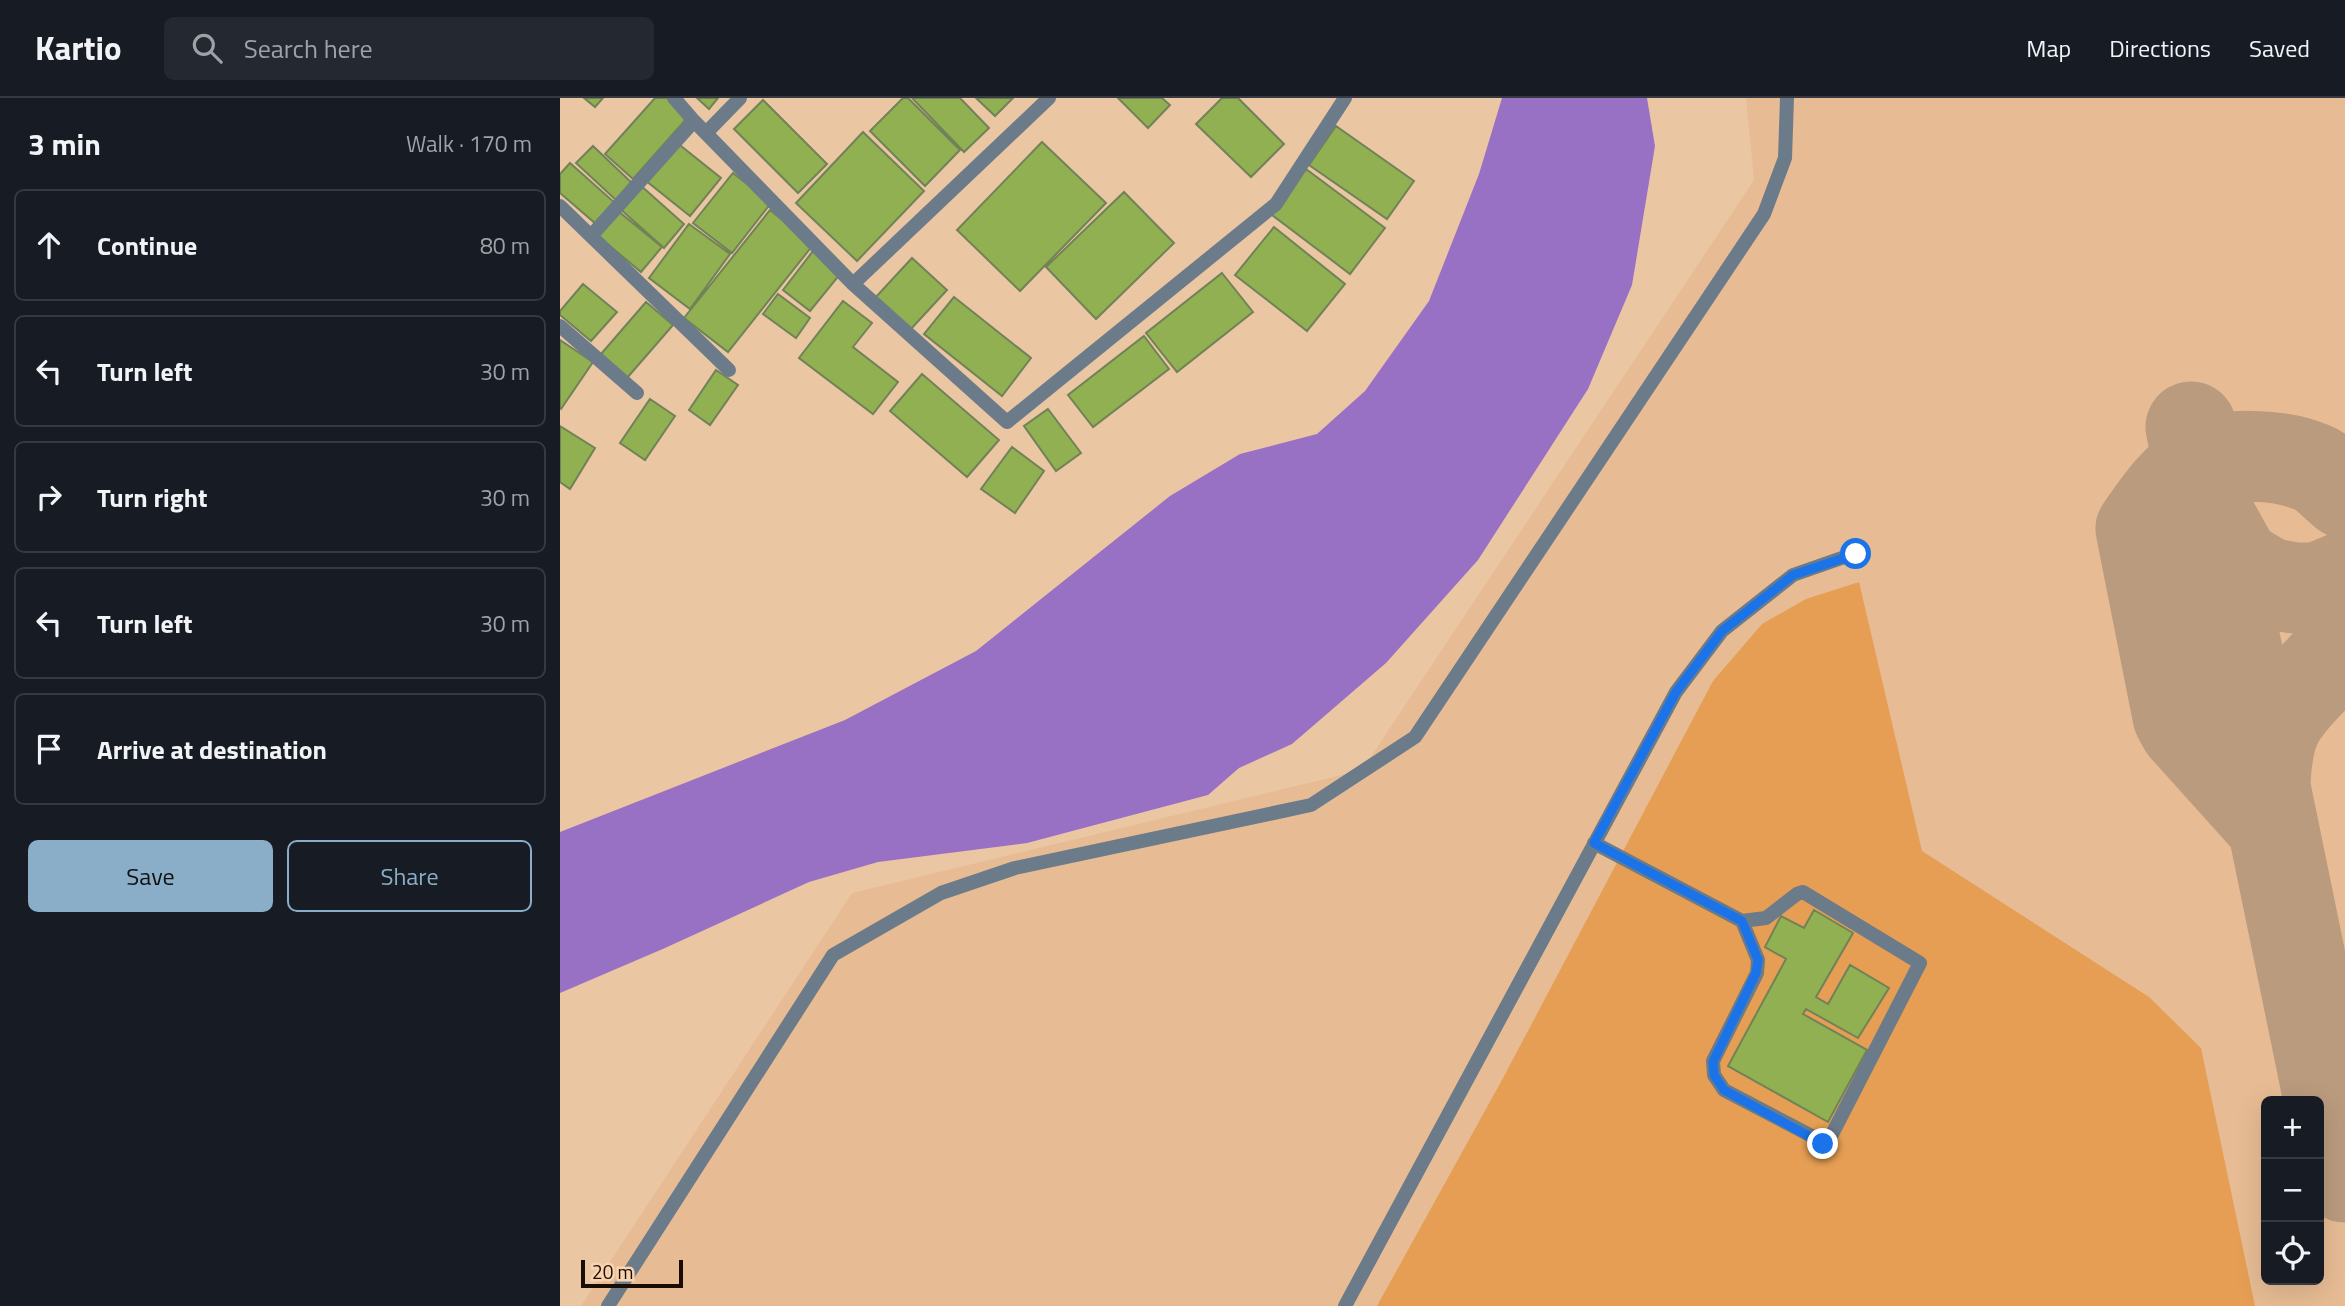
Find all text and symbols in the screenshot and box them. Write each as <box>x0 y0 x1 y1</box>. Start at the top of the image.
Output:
search box <box>164 17 654 80</box>
text: Kartio <box>35 23 122 73</box>
icon: search <box>188 29 226 67</box>
text: Search here <box>244 29 373 68</box>
text: Map <box>2026 30 2071 66</box>
text: Directions <box>2109 30 2211 66</box>
text: Saved <box>2249 30 2310 66</box>
text: 3 min <box>28 121 101 167</box>
text: Walk · 170 m <box>406 126 532 161</box>
icon: ahead <box>30 226 68 264</box>
text: Continue <box>97 226 197 265</box>
text: 80 m <box>480 228 530 263</box>
icon: left <box>30 352 68 390</box>
text: Turn left <box>97 352 192 391</box>
text: 30 m <box>480 354 530 389</box>
icon: right <box>30 478 68 516</box>
text: Turn right <box>97 478 208 517</box>
text: 30 m <box>480 480 530 515</box>
route start <box>1840 538 1871 569</box>
icon: left <box>30 604 68 642</box>
text: Turn left <box>97 604 192 643</box>
text: 30 m <box>480 606 530 641</box>
icon: arrive <box>30 730 68 768</box>
text: Arrive at destination <box>97 730 327 769</box>
button: Save <box>28 840 273 912</box>
button: Share <box>287 840 532 912</box>
map controls <box>2261 1096 2324 1285</box>
button: + <box>2261 1096 2324 1159</box>
route end <box>1807 1128 1838 1159</box>
button: − <box>2261 1159 2324 1222</box>
button: locate <box>2261 1222 2324 1285</box>
scale bar <box>581 1257 682 1289</box>
text: 20 m <box>592 1257 633 1286</box>

